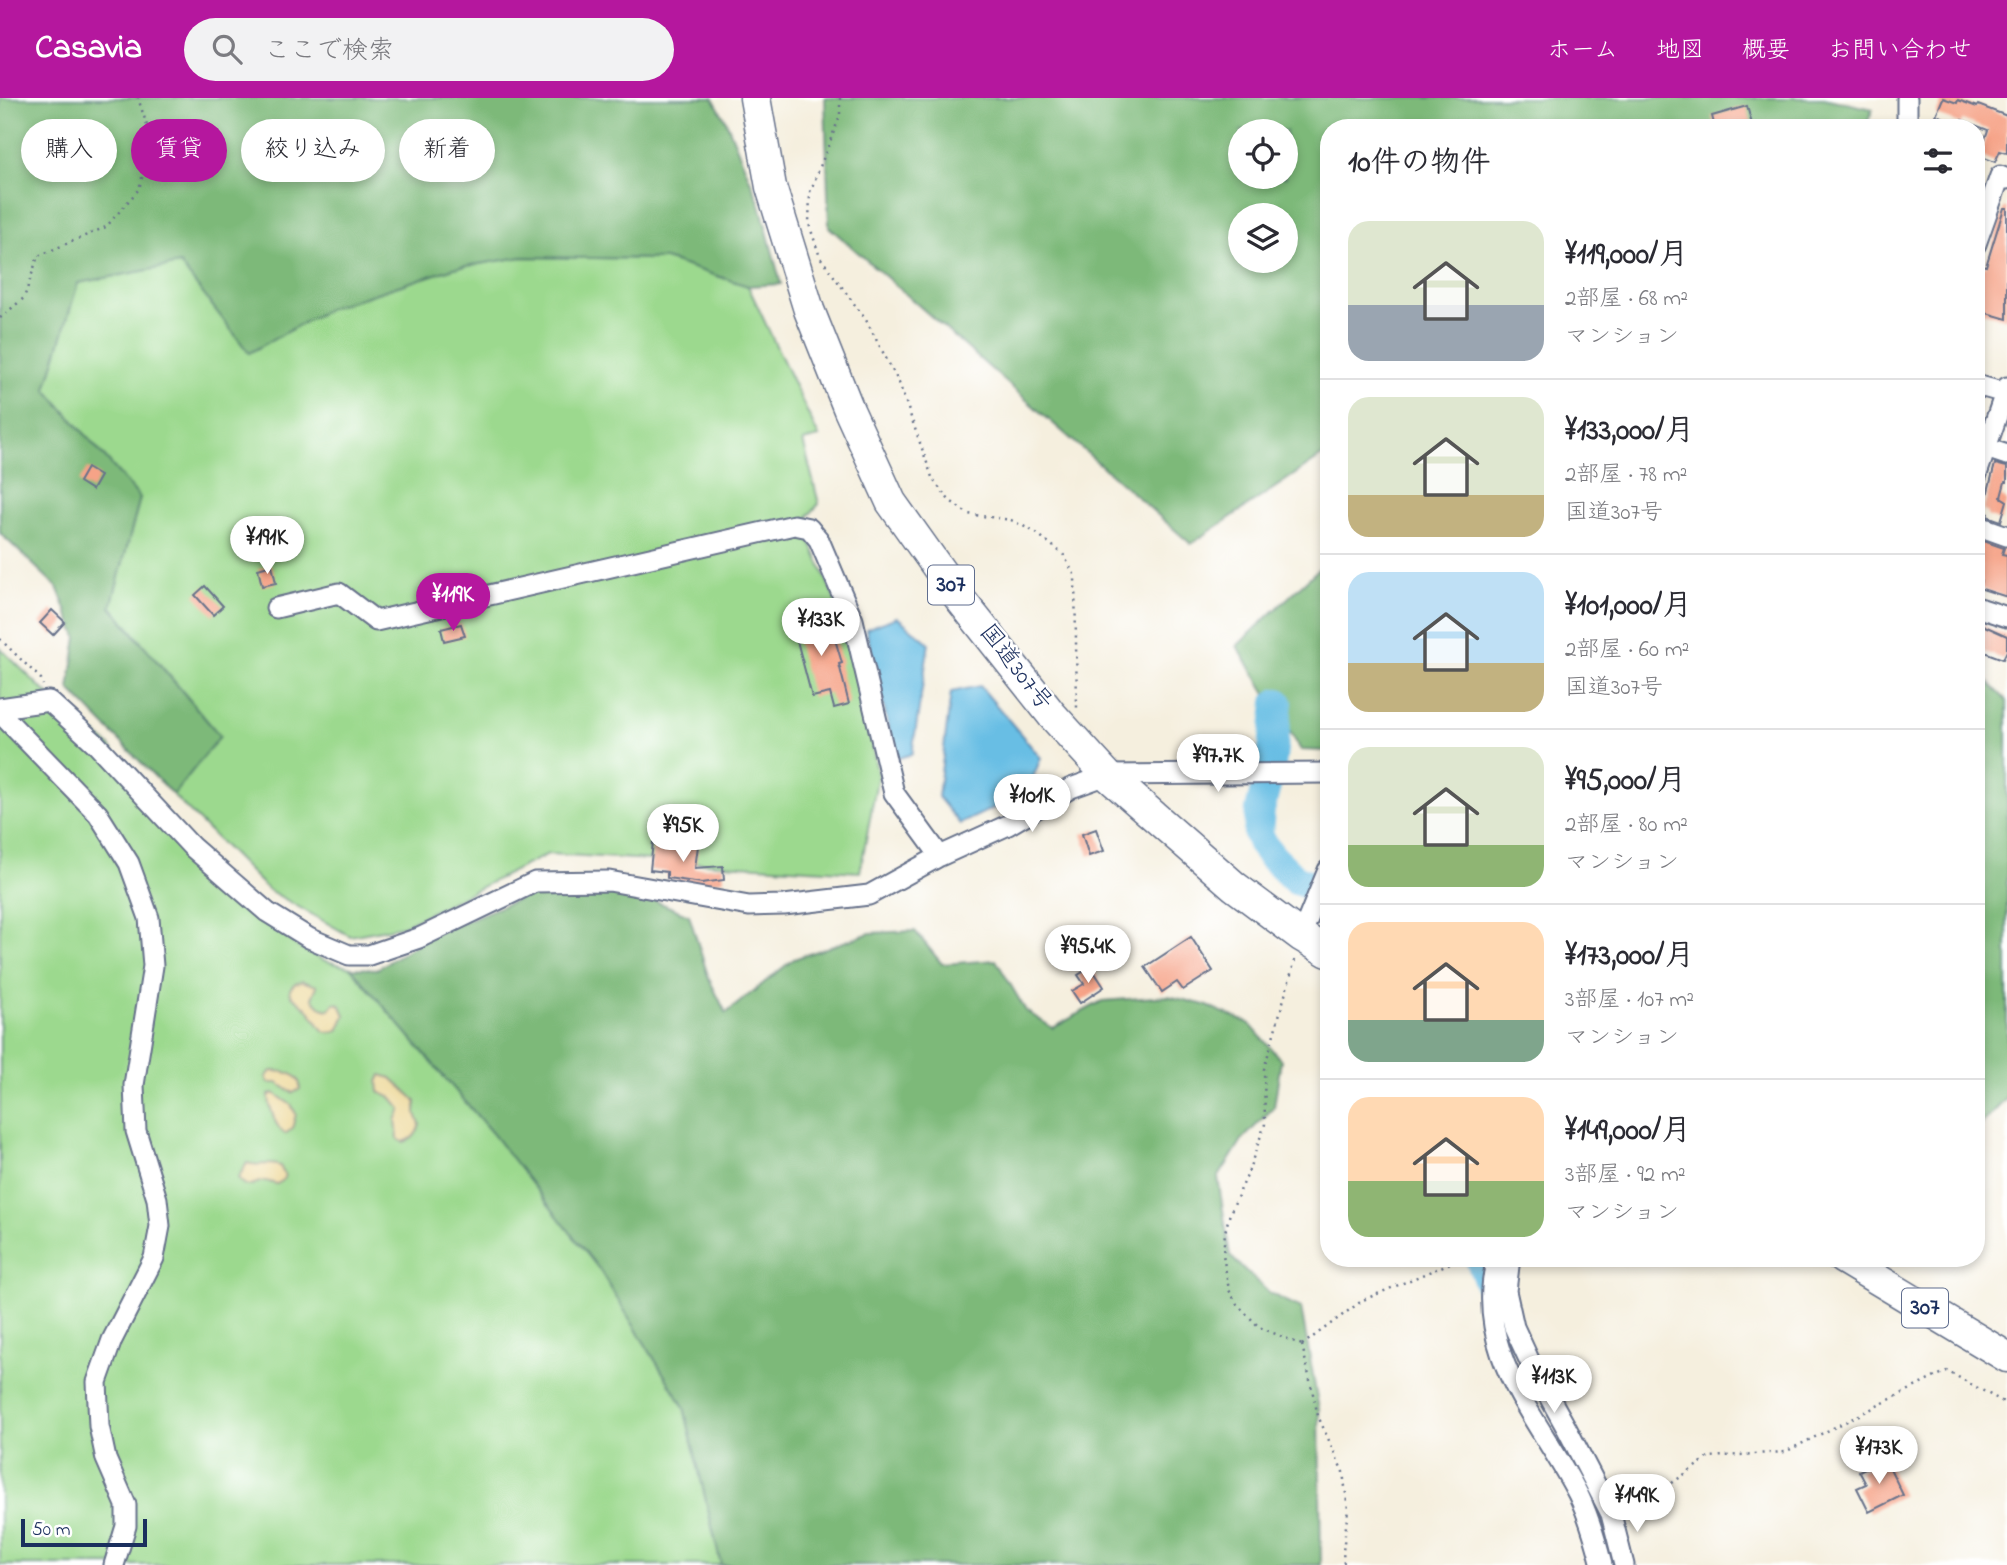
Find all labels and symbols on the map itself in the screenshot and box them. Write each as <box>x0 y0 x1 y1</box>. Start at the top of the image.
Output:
pin: ¥191K <box>218 517 316 576</box>
road number: 307 <box>928 565 974 604</box>
pin: ¥119K <box>404 574 502 633</box>
pin: ¥133K <box>772 598 870 658</box>
street label: 国道307号 <box>970 617 1060 719</box>
pin: ¥97.7K <box>1161 734 1275 794</box>
pin: ¥101K <box>983 774 1081 834</box>
pin: ¥95K <box>642 804 724 864</box>
pin: ¥95.4K <box>1031 926 1145 985</box>
road number: 307 <box>1902 1288 1948 1328</box>
pin: ¥113K <box>1505 1356 1603 1415</box>
pin: ¥173K <box>1830 1426 1928 1486</box>
pin: ¥149K <box>1588 1474 1686 1534</box>
scale bar <box>21 1516 147 1548</box>

